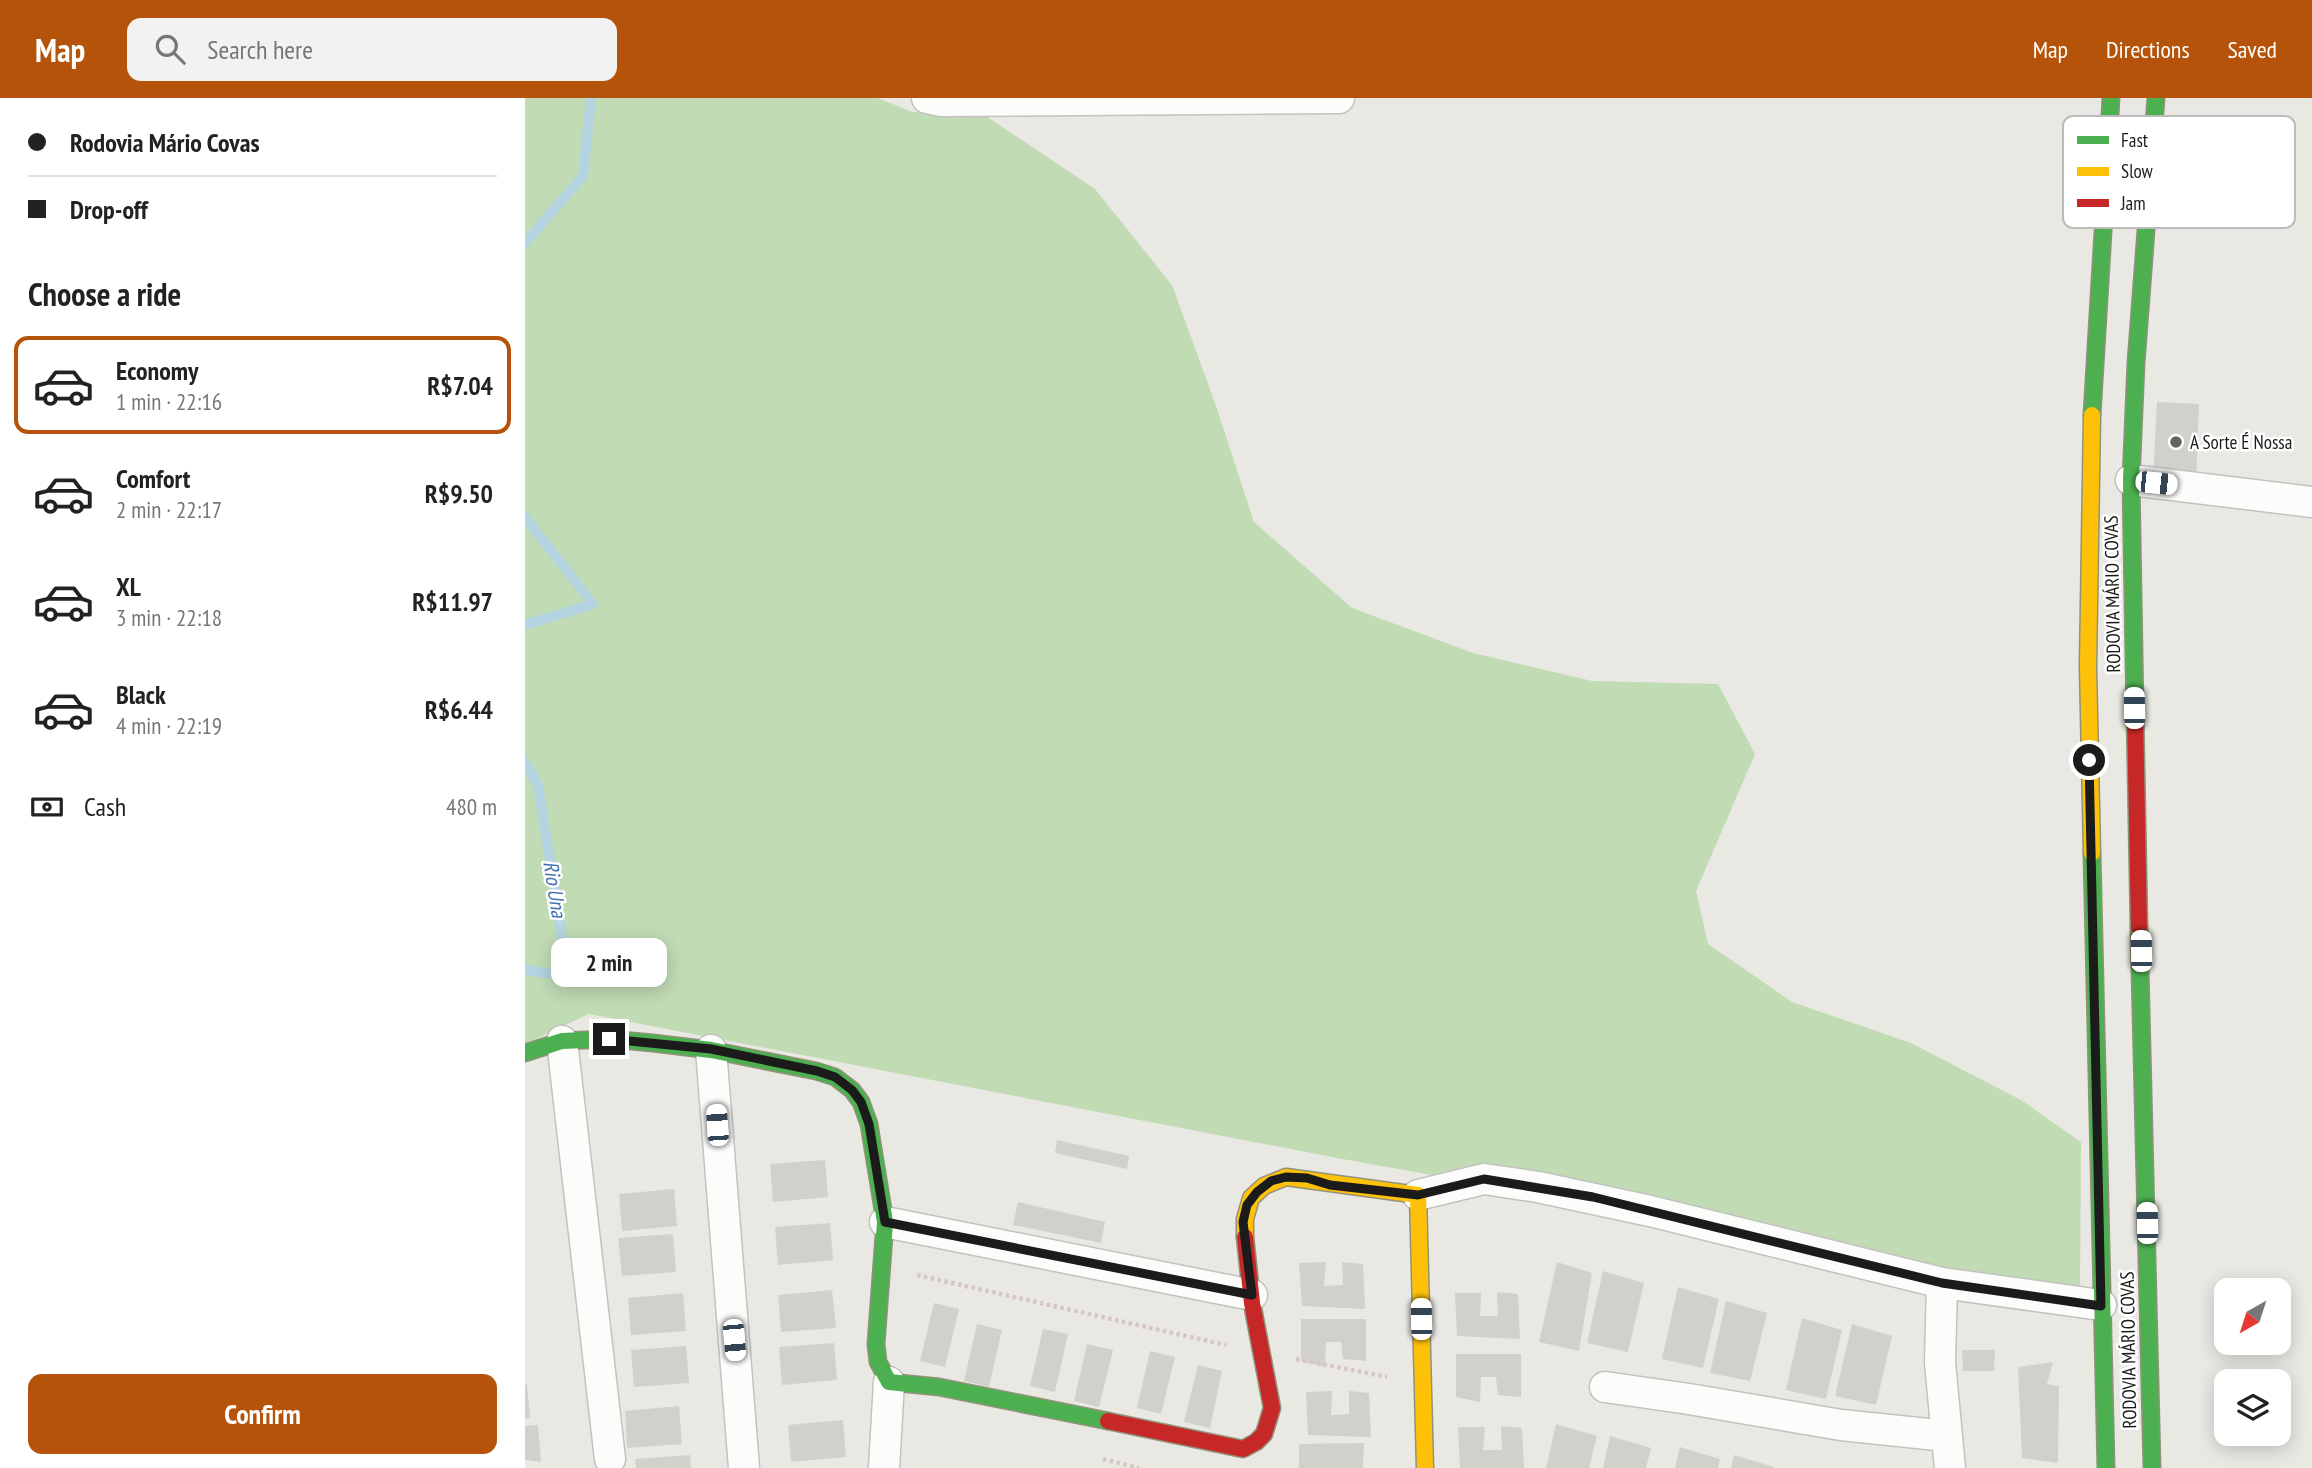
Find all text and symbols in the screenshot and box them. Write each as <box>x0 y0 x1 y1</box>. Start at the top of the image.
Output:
search box <box>127 18 617 81</box>
text: Map <box>35 28 85 71</box>
icon: search <box>151 30 189 68</box>
text: Search here <box>207 33 313 66</box>
text: Map <box>2033 34 2068 65</box>
text: Directions <box>2106 34 2190 65</box>
text: Saved <box>2228 34 2277 65</box>
legend <box>2063 116 2295 228</box>
text: Rodovia Mário Covas <box>70 126 260 159</box>
text: Fast <box>2121 128 2149 152</box>
text: Slow <box>2121 159 2154 183</box>
text: Jam <box>2120 191 2146 215</box>
text: Drop-off <box>70 193 148 226</box>
text: Choose a ride <box>28 273 181 315</box>
icon: car <box>32 354 95 417</box>
text: Economy <box>116 354 198 387</box>
text: R$7.04 <box>427 369 493 402</box>
text: 1 min · 22:16 <box>116 387 222 416</box>
place label: A Sorte É Nossa <box>2190 430 2292 454</box>
marker: A Sorte É Nossa <box>2168 434 2184 450</box>
icon: car <box>32 462 95 525</box>
text: Comfort <box>116 462 190 495</box>
car <box>2135 470 2178 496</box>
text: R$9.50 <box>425 477 493 510</box>
text: 2 min · 22:17 <box>116 495 222 524</box>
street label: RODOVIA MÁRIO COVAS <box>2099 515 2125 673</box>
icon: car <box>32 570 95 633</box>
text: XL <box>116 570 141 603</box>
text: R$11.97 <box>412 585 493 618</box>
text: 3 min · 22:18 <box>116 603 222 632</box>
icon: car <box>32 678 95 741</box>
text: Black <box>116 678 166 711</box>
car <box>2124 687 2145 729</box>
text: R$6.44 <box>425 693 493 726</box>
text: 4 min · 22:19 <box>116 711 222 740</box>
route start <box>2073 744 2105 776</box>
icon: cash <box>28 788 66 826</box>
text: Cash <box>84 790 126 823</box>
text: 480 m <box>446 792 497 821</box>
water label: Rio Una <box>537 859 573 921</box>
car <box>2131 930 2152 972</box>
callout: 2 min <box>551 937 667 986</box>
text: 2 min <box>586 948 632 977</box>
route end <box>593 1023 625 1055</box>
car <box>706 1103 729 1147</box>
car <box>2137 1202 2158 1244</box>
street label: RODOVIA MÁRIO COVAS <box>2115 1271 2141 1429</box>
north arrow <box>2214 1278 2291 1354</box>
map controls <box>2214 1278 2291 1446</box>
car <box>1411 1298 1432 1340</box>
car <box>722 1318 747 1362</box>
button: layers <box>2214 1369 2291 1446</box>
button: Confirm <box>28 1374 497 1454</box>

